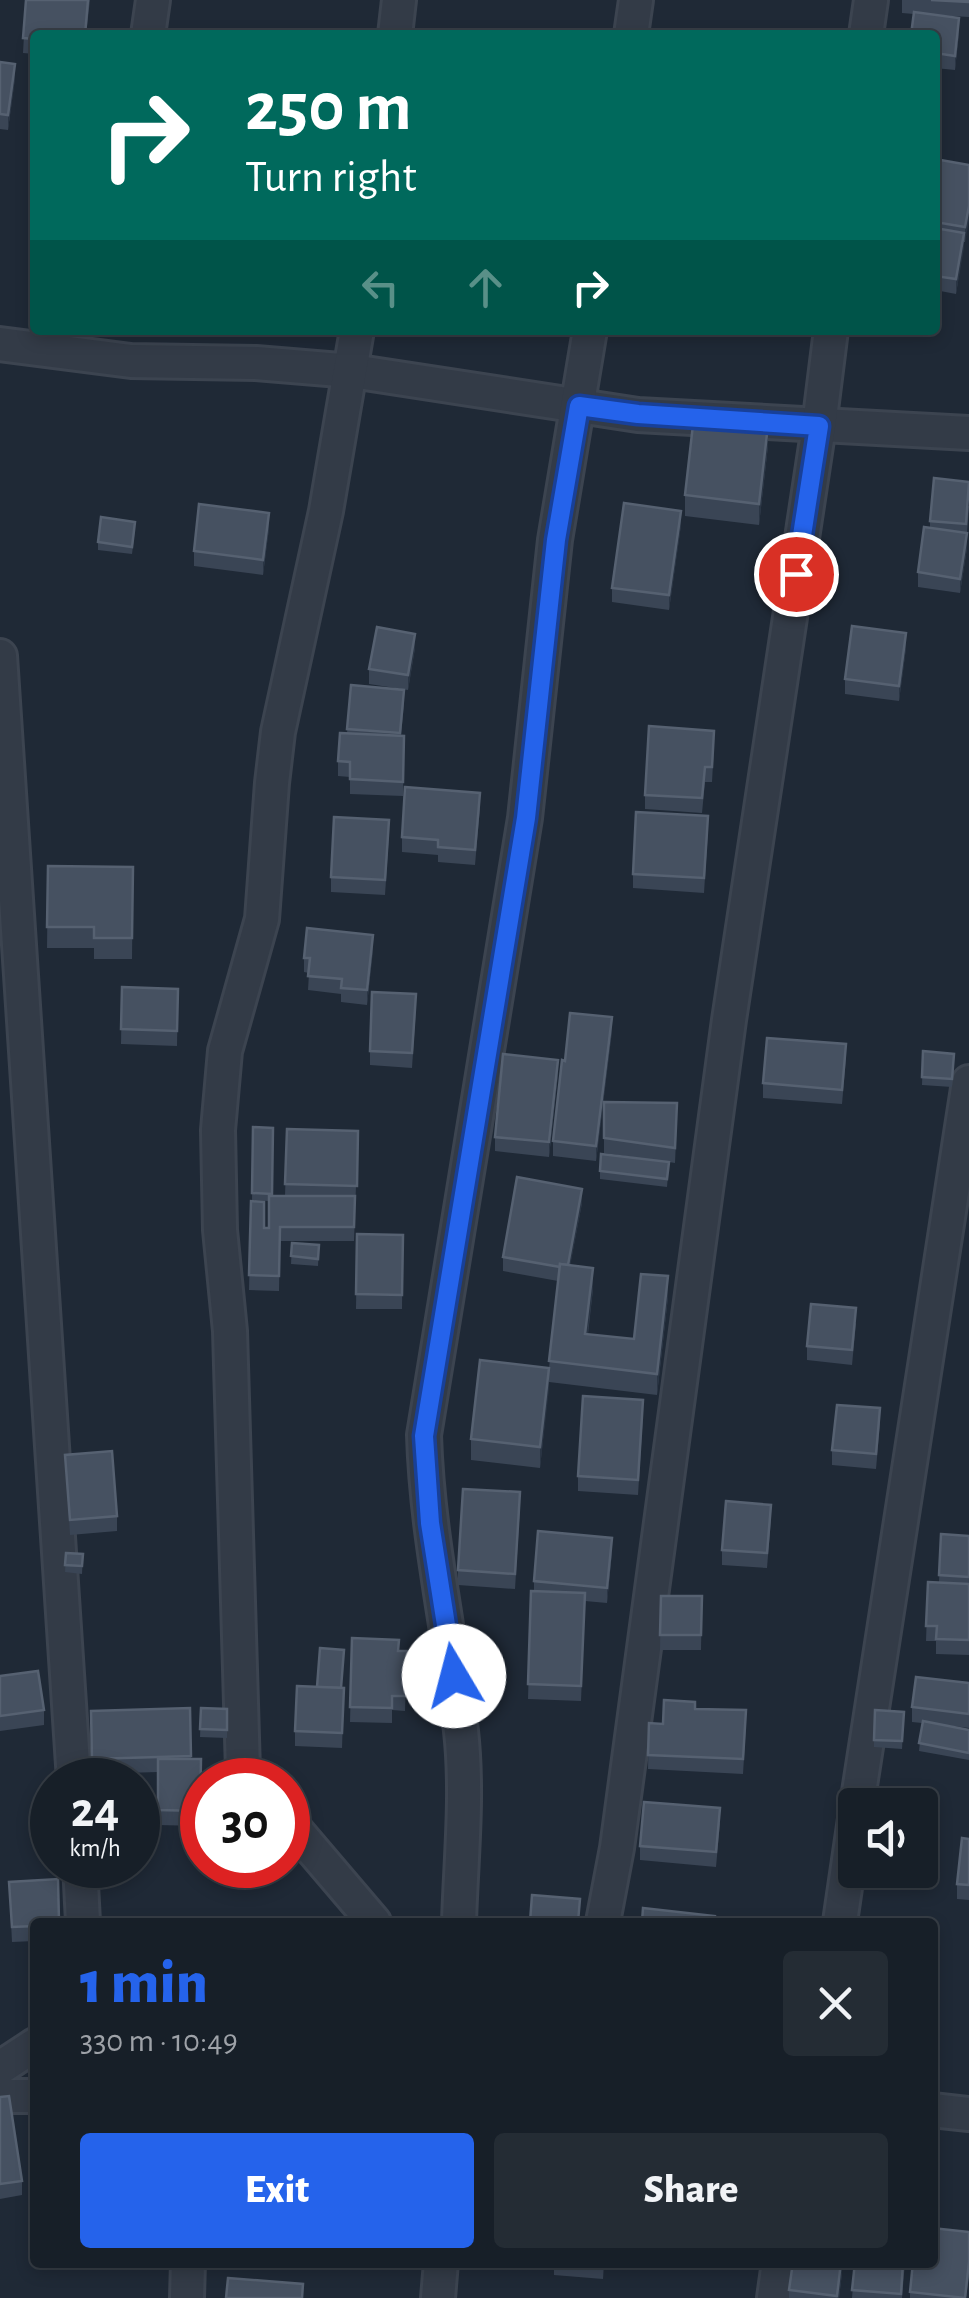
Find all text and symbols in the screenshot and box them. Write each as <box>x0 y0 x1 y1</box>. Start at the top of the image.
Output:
icon: right <box>80 70 210 200</box>
text: 250 m <box>245 73 412 143</box>
text: Turn right <box>245 155 417 200</box>
icon: left <box>353 260 408 315</box>
icon: ahead <box>458 260 513 315</box>
icon: right <box>563 260 618 315</box>
pin <box>754 532 839 617</box>
icon: arrive <box>769 547 824 602</box>
position arrow <box>402 1624 506 1728</box>
speed limit sign: 30 <box>180 1758 310 1888</box>
text: 24 <box>71 1786 119 1836</box>
map controls <box>838 1788 938 1888</box>
button: sound <box>838 1788 938 1888</box>
text: km/h <box>69 1836 121 1861</box>
button: close <box>783 1951 888 2056</box>
text: 1 min <box>80 1954 208 2014</box>
text: 330 m · 10:49 <box>80 2025 238 2057</box>
button: Exit <box>80 2133 474 2248</box>
button: Share <box>494 2133 888 2248</box>

